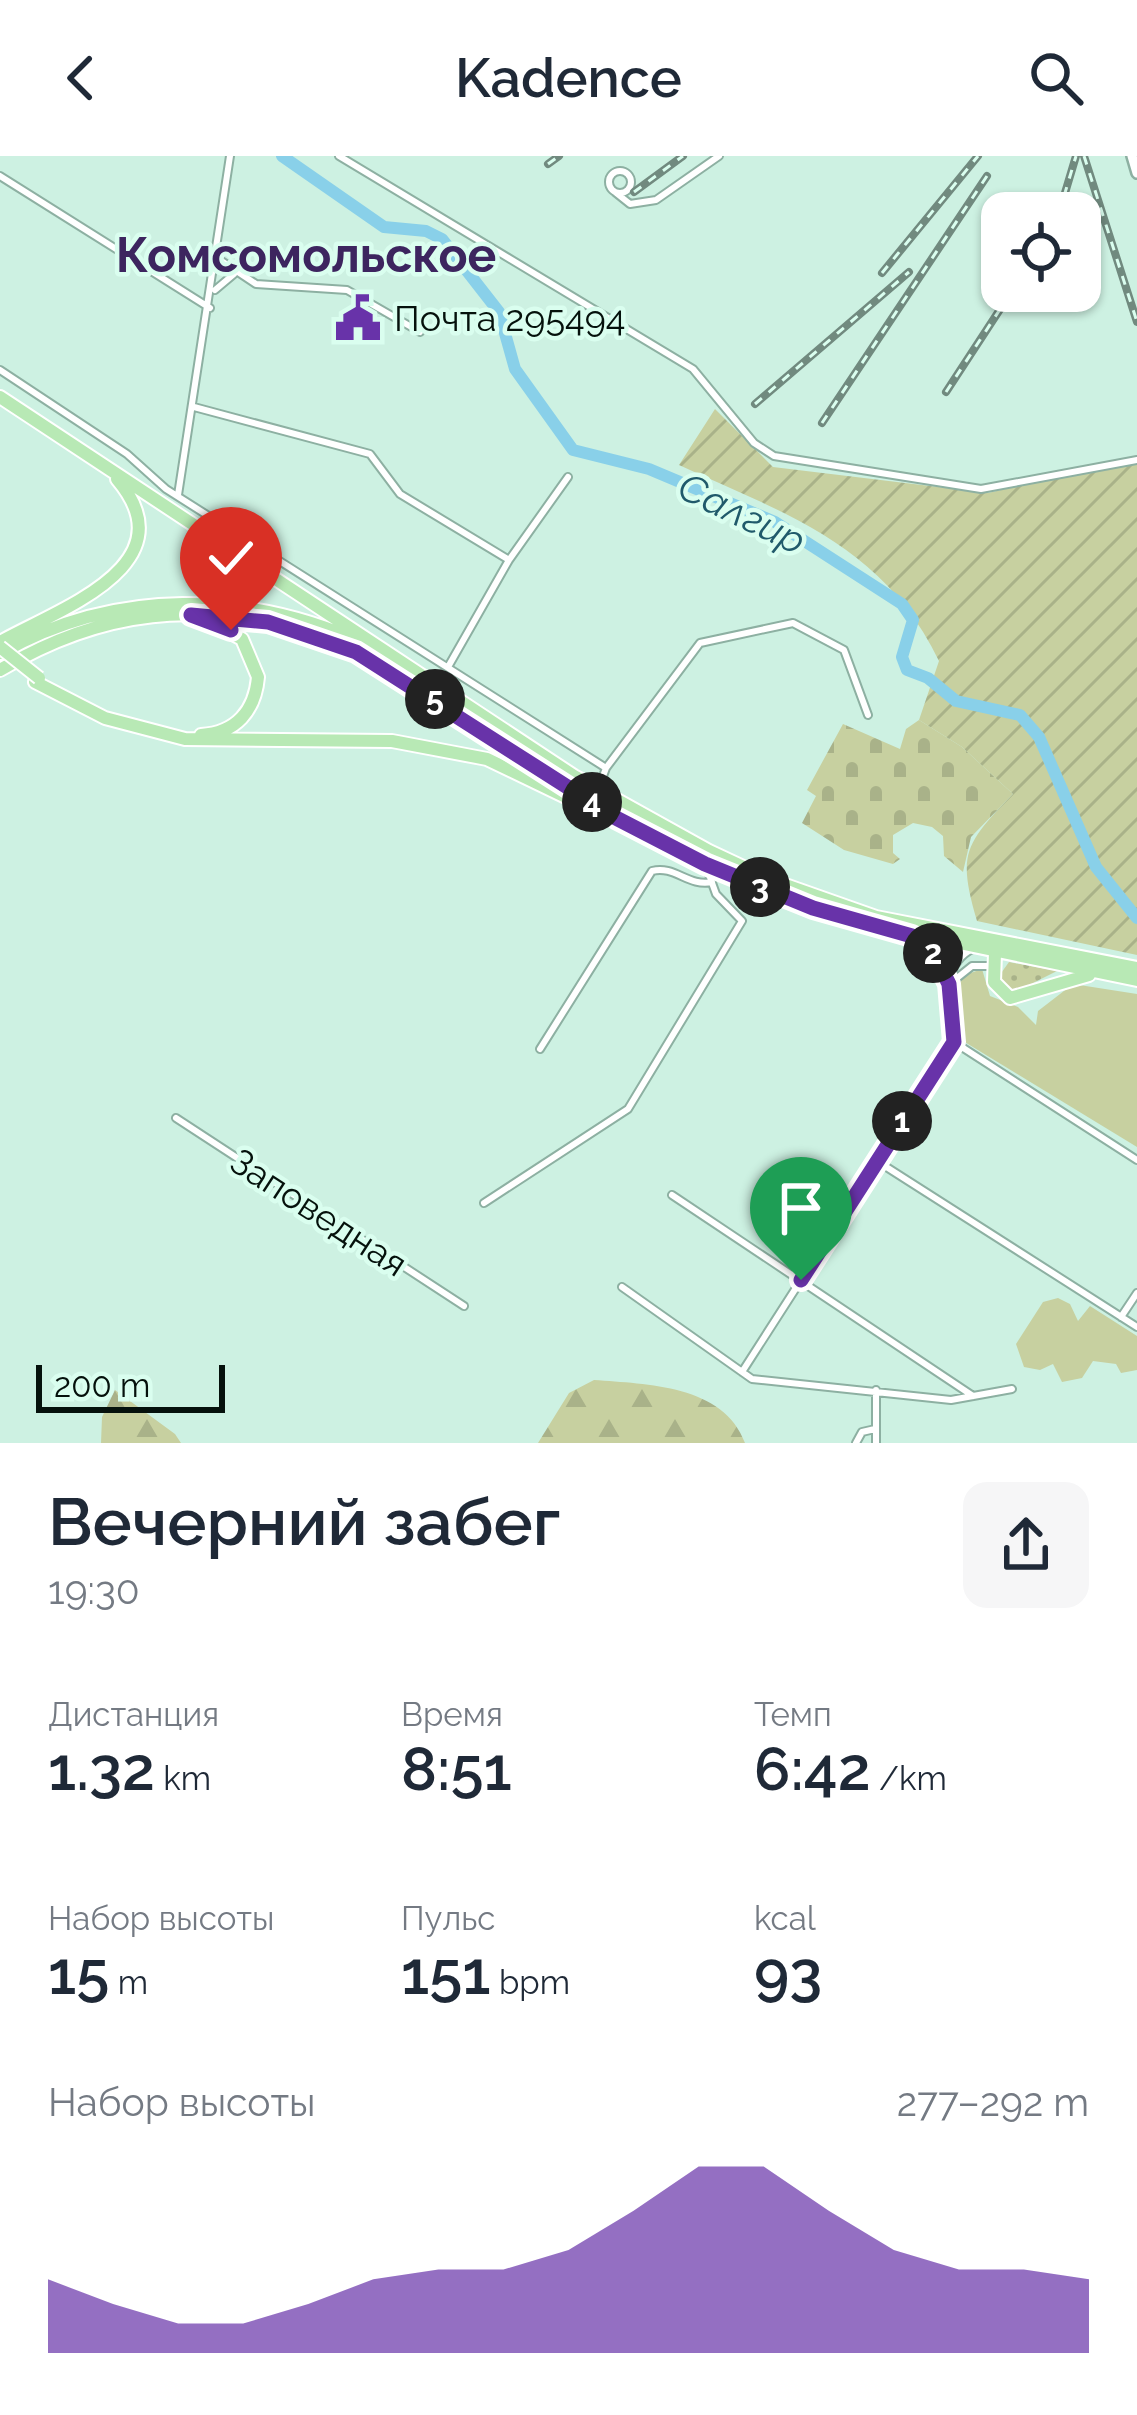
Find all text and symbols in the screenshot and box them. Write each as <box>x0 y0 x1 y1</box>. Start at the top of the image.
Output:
icon: back <box>48 45 114 111</box>
icon: search <box>1023 45 1089 111</box>
text: Kadence <box>455 46 682 110</box>
map controls <box>981 192 1101 312</box>
button: locate <box>981 192 1101 312</box>
district label: Комсомольское <box>116 227 496 283</box>
public building icon: Почта 295494 <box>333 293 383 343</box>
place label: Почта 295494 <box>394 297 625 339</box>
water label: Салгир <box>671 463 813 563</box>
pin <box>180 507 282 630</box>
icon: check <box>198 525 264 591</box>
pin: 5 <box>405 669 465 729</box>
text: 5 <box>426 679 444 718</box>
pin: 4 <box>562 772 622 832</box>
text: 4 <box>583 782 601 821</box>
pin: 3 <box>730 857 790 917</box>
text: 3 <box>751 867 769 906</box>
pin: 2 <box>903 923 963 983</box>
text: 2 <box>924 933 942 972</box>
pin: 1 <box>872 1091 932 1151</box>
text: 1 <box>894 1101 910 1140</box>
street label: Заповедная <box>223 1139 415 1285</box>
pin <box>750 1157 852 1280</box>
icon: arrive <box>768 1175 834 1241</box>
scale bar <box>36 1359 225 1412</box>
text: 200 m <box>54 1366 150 1405</box>
button: share <box>963 1482 1089 1608</box>
text: Вечерний забег <box>48 1483 560 1560</box>
text: 19:30 <box>48 1567 140 1613</box>
text: Дистанция <box>48 1695 219 1734</box>
text: Время <box>401 1695 503 1734</box>
text: Темп <box>754 1695 832 1734</box>
text: 1.32 <box>48 1734 155 1804</box>
text: 8:51 <box>401 1734 512 1804</box>
text: 6:42 <box>754 1734 871 1804</box>
text: km <box>155 1759 211 1798</box>
text: /km <box>871 1759 947 1798</box>
text: Набор высоты <box>48 1899 274 1938</box>
text: Пульс <box>401 1899 495 1938</box>
text: kcal <box>754 1899 816 1938</box>
text: 15 <box>48 1938 109 2008</box>
text: 151 <box>401 1938 491 2008</box>
text: 93 <box>754 1938 822 2008</box>
text: m <box>109 1963 148 2002</box>
text: bpm <box>491 1963 570 2002</box>
text: Набор высоты <box>48 2079 316 2125</box>
text: 277–292 m <box>897 2079 1089 2125</box>

